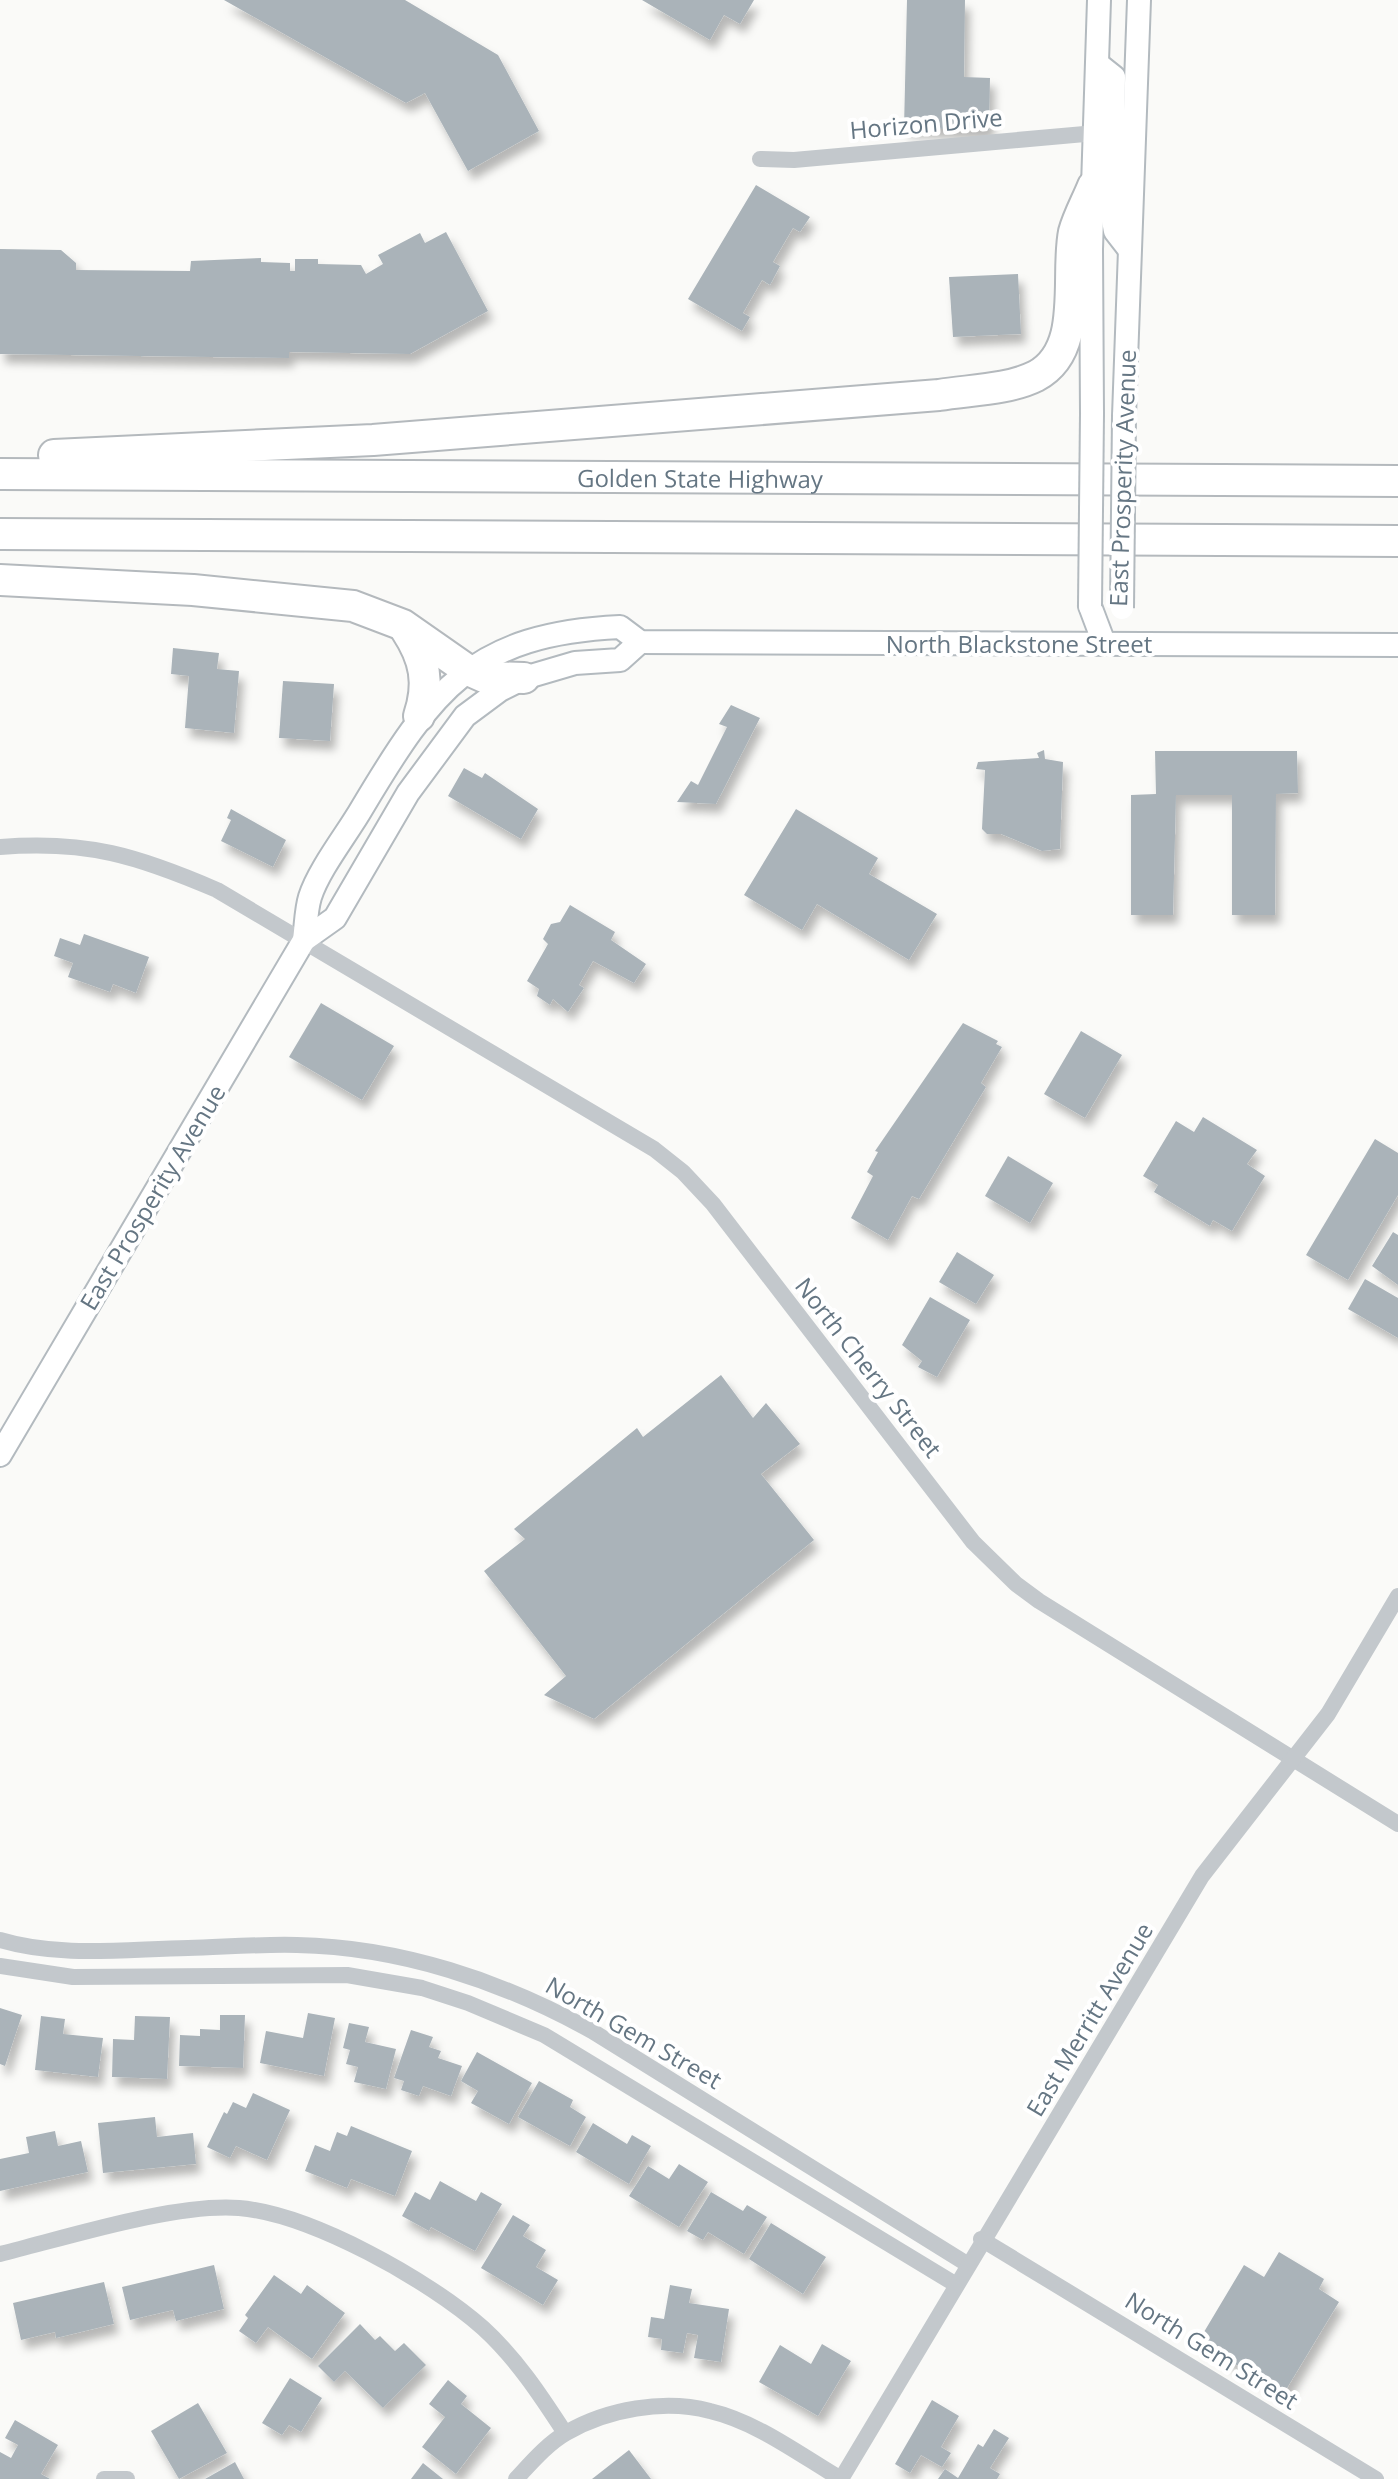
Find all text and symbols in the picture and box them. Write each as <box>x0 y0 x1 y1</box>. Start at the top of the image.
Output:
street label: Horizon Drive <box>848 100 1004 146</box>
street label: East Prosperity Avenue <box>1101 349 1143 607</box>
street label: Golden State Highway <box>577 460 824 495</box>
street label: North Blackstone Street <box>886 627 1152 660</box>
street label: East Prosperity Avenue <box>72 1078 232 1316</box>
street label: North Cherry Street <box>788 1270 950 1464</box>
street label: East Merritt Avenue <box>1018 1916 1160 2122</box>
street label: North Gem Street <box>540 1968 728 2096</box>
street label: North Gem Street <box>1119 2283 1305 2417</box>

